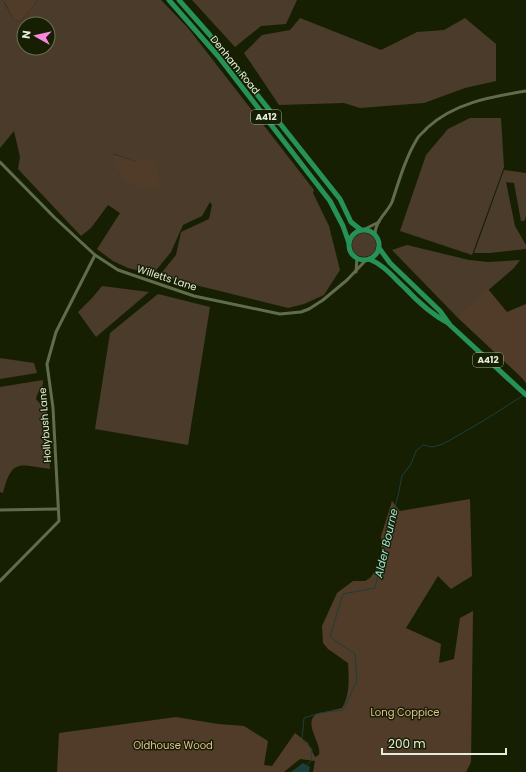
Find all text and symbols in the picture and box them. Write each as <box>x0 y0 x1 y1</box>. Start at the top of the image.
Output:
north arrow <box>16 16 56 56</box>
text: N <box>18 29 35 40</box>
street label: Denham Road <box>207 32 263 98</box>
road number: A412 <box>251 110 281 124</box>
street label: Willetts Lane <box>135 261 199 295</box>
road number: A412 <box>473 353 503 367</box>
street label: Hollybush Lane <box>35 387 55 463</box>
water label: Alder Bourne <box>370 507 402 580</box>
park label: Long Coppice <box>371 705 439 720</box>
scale bar <box>382 730 506 756</box>
text: 200 m <box>388 735 426 752</box>
park label: Oldhouse Wood <box>133 738 213 753</box>

